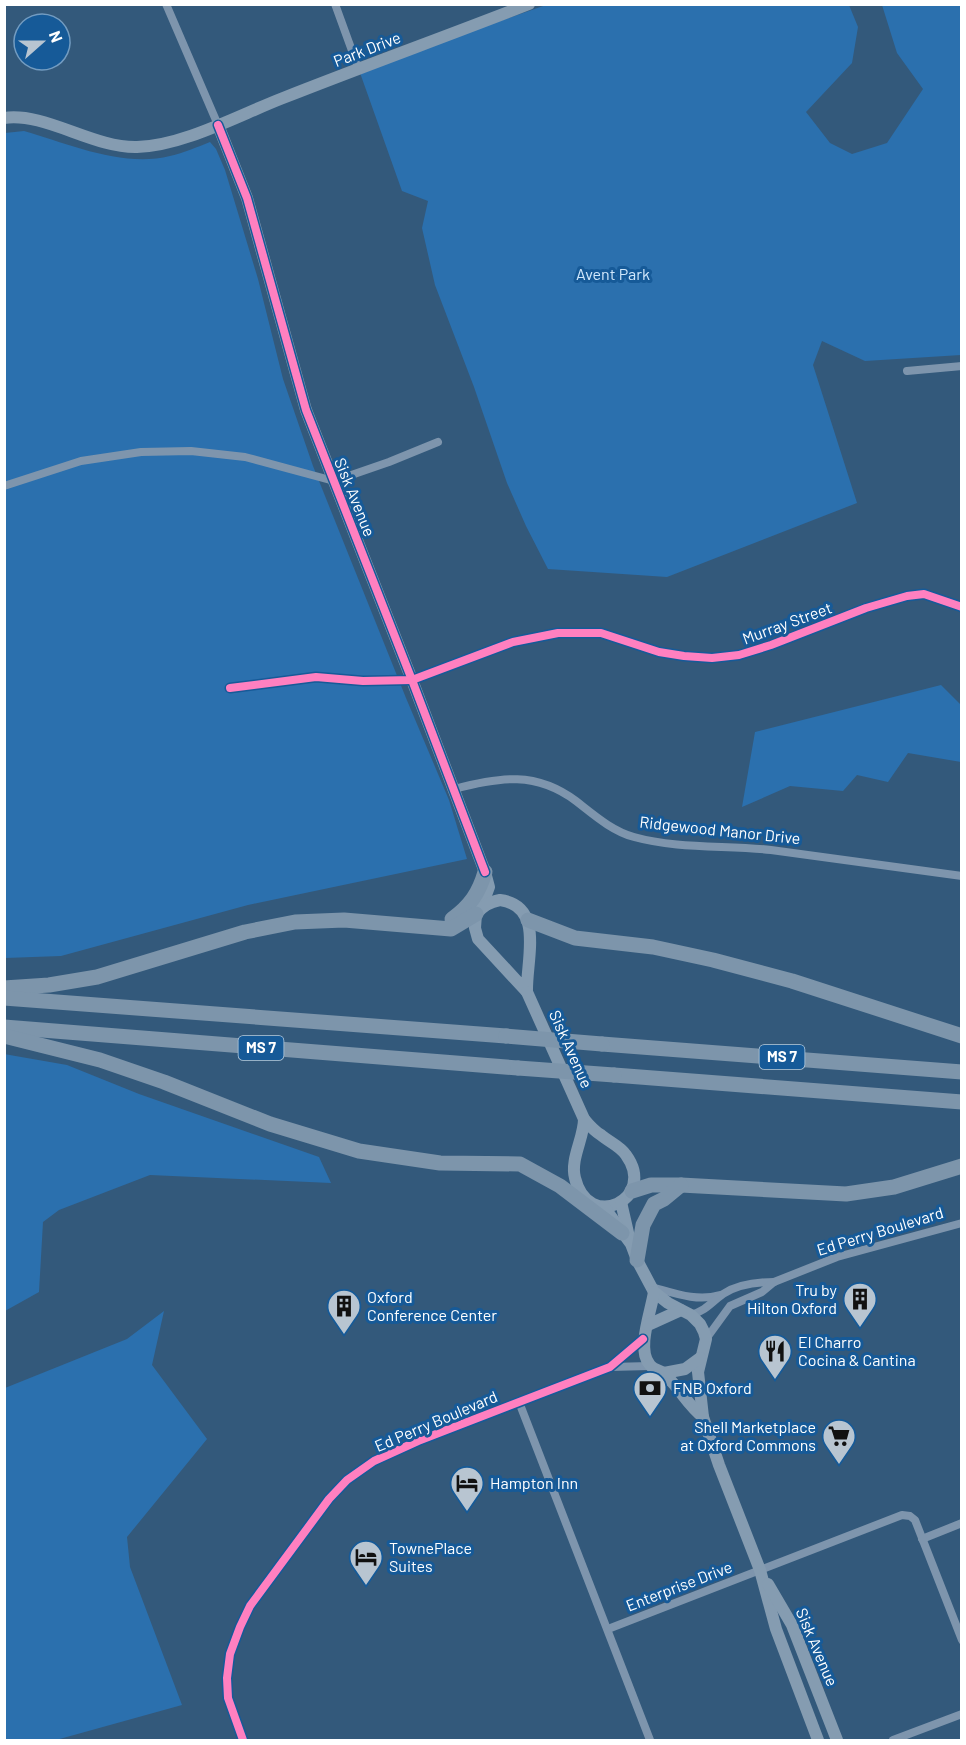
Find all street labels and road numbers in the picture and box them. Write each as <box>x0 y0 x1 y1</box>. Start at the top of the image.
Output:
street label: Park Drive <box>331 27 403 70</box>
street label: Sisk Avenue <box>331 455 380 539</box>
street label: Murray Street <box>739 598 834 648</box>
street label: Ridgewood Manor Drive <box>639 812 801 847</box>
street label: Sisk Avenue <box>546 1007 597 1091</box>
road number: MS 7 <box>238 1036 284 1060</box>
road number: MS 7 <box>760 1045 804 1069</box>
street label: Ed Perry Boulevard <box>814 1202 945 1259</box>
street label: Ed Perry Boulevard <box>372 1386 500 1455</box>
street label: Enterprise Drive <box>623 1557 735 1614</box>
street label: Sisk Avenue <box>792 1605 842 1689</box>

